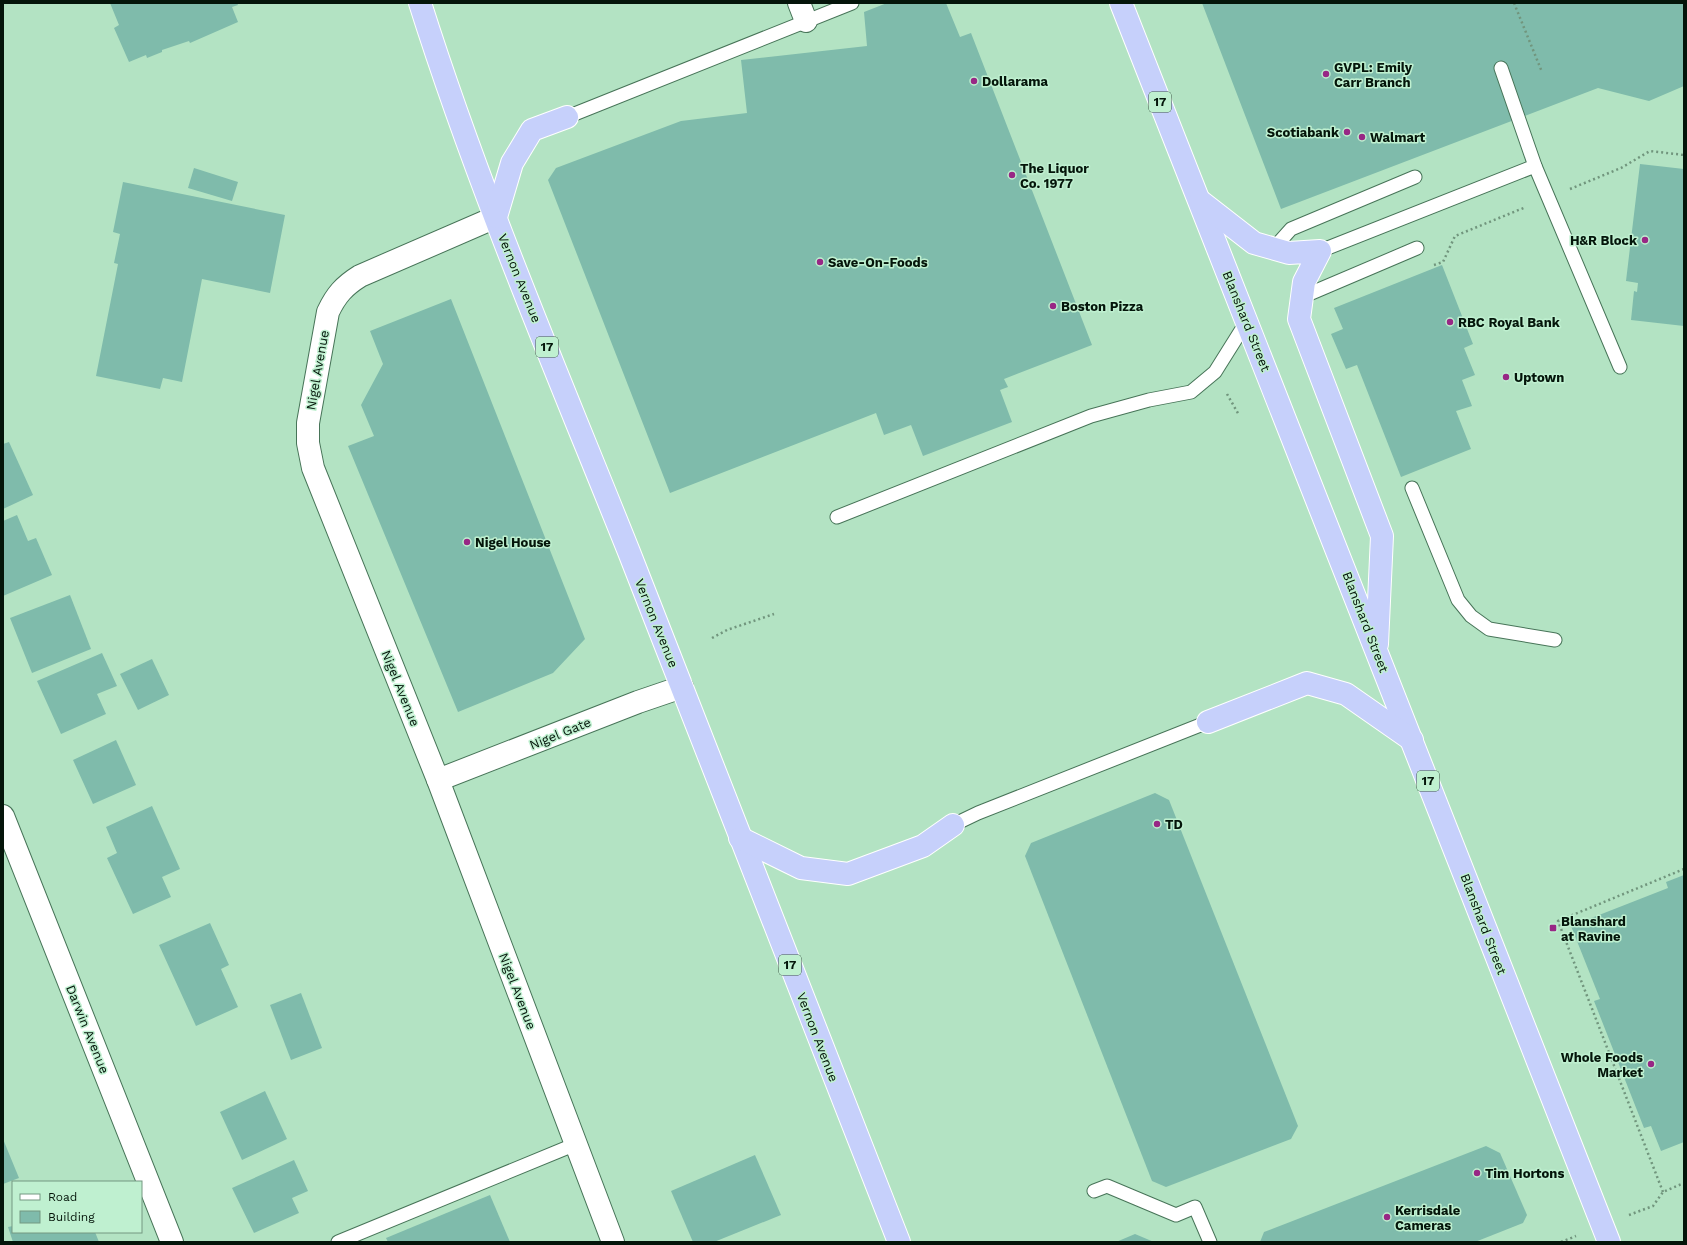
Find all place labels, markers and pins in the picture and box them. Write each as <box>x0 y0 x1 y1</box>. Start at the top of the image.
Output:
place label: GVPL: Emily Carr Branch <box>1334 60 1413 90</box>
marker: GVPL: Emily Carr Branch <box>1321 69 1331 79</box>
place label: Dollarama <box>982 74 1049 89</box>
marker: Dollarama <box>969 76 979 86</box>
place label: Scotiabank <box>1267 125 1340 140</box>
marker: Scotiabank <box>1342 127 1352 137</box>
place label: Walmart <box>1370 130 1425 145</box>
marker: Walmart <box>1357 132 1367 142</box>
place label: The Liquor Co. 1977 <box>1020 161 1089 191</box>
marker: The Liquor Co. 1977 <box>1007 170 1017 180</box>
place label: H&R Block <box>1570 233 1638 248</box>
marker: H&R Block <box>1640 235 1650 245</box>
place label: Save-On-Foods <box>828 255 928 270</box>
marker: Save-On-Foods <box>815 257 825 267</box>
place label: Boston Pizza <box>1061 299 1144 314</box>
marker: Boston Pizza <box>1048 301 1058 311</box>
place label: RBC Royal Bank <box>1458 315 1561 330</box>
marker: RBC Royal Bank <box>1445 317 1455 327</box>
place label: Uptown <box>1514 370 1564 385</box>
marker: Uptown <box>1501 372 1511 382</box>
place label: Nigel House <box>475 535 551 550</box>
marker: Nigel House <box>462 537 472 547</box>
place label: TD <box>1165 817 1183 832</box>
marker: TD <box>1152 819 1162 829</box>
place label: Blanshard at Ravine <box>1561 914 1626 944</box>
marker: Blanshard at Ravine <box>1548 923 1558 933</box>
place label: Whole Foods Market <box>1561 1050 1643 1080</box>
marker: Whole Foods Market <box>1646 1059 1656 1069</box>
place label: Tim Hortons <box>1485 1166 1564 1181</box>
marker: Tim Hortons <box>1472 1168 1482 1178</box>
place label: Kerrisdale Cameras <box>1395 1203 1461 1233</box>
marker: Kerrisdale Cameras <box>1382 1212 1392 1222</box>

